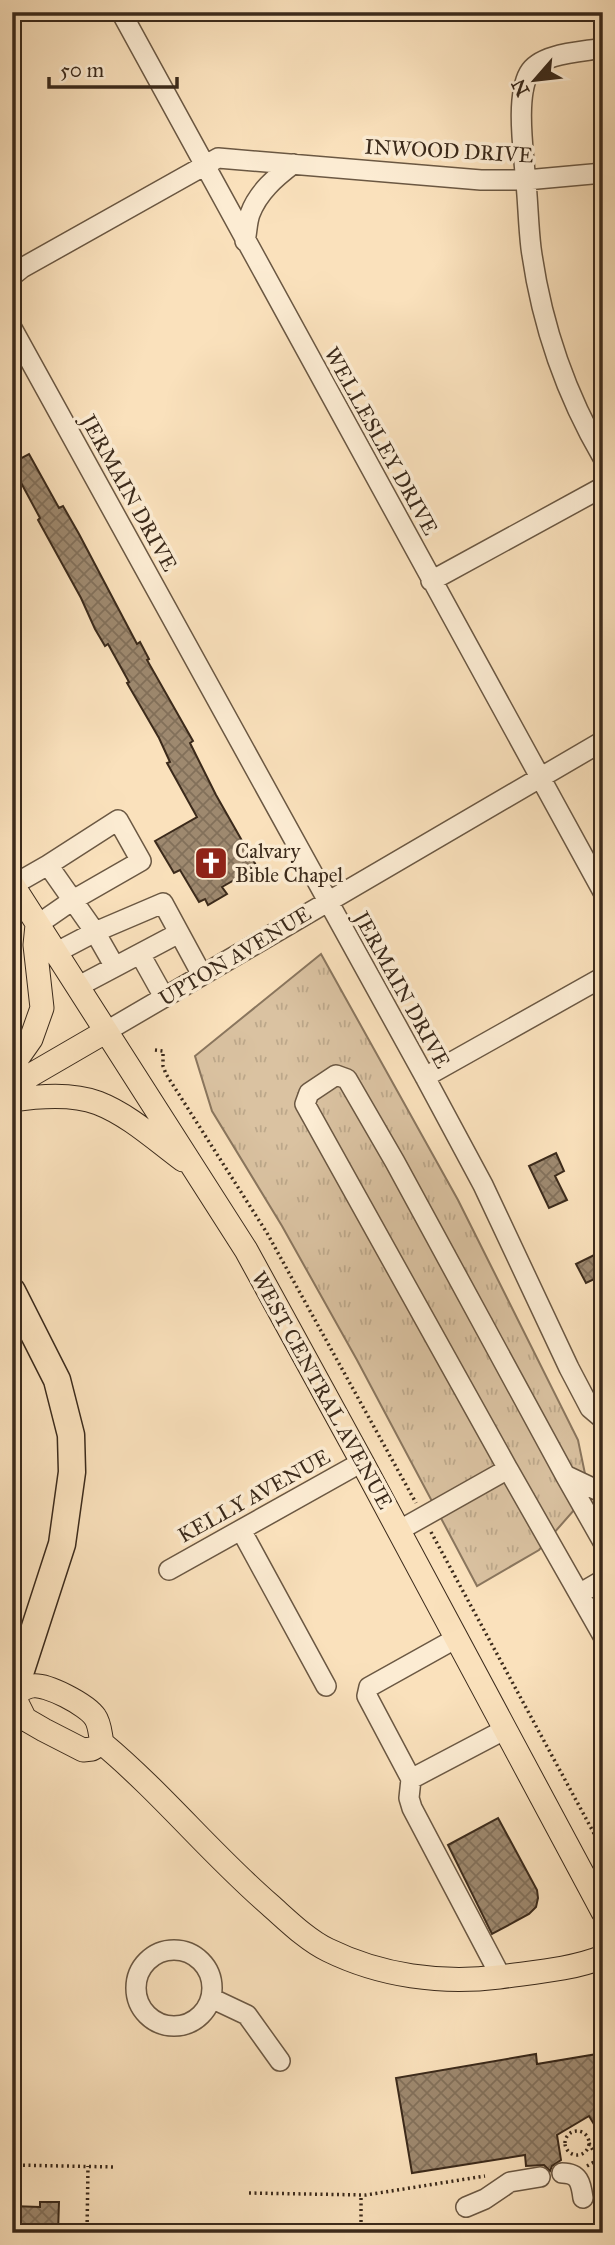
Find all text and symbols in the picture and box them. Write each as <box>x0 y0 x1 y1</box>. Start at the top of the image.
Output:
scale bar <box>49 46 177 90</box>
north arrow <box>500 46 570 116</box>
text: 50 m <box>60 57 105 83</box>
text: N <box>506 75 534 100</box>
street label: INWOOD DRIVE <box>364 134 534 168</box>
street label: WELLESLEY DRIVE <box>318 342 444 540</box>
street label: JERMAIN DRIVE <box>74 408 183 576</box>
place label: Calvary Bible Chapel <box>235 838 344 888</box>
church icon: Calvary Bible Chapel <box>192 844 230 882</box>
street label: UPTON AVENUE <box>154 900 316 1012</box>
street label: JERMAIN DRIVE <box>347 905 456 1073</box>
street label: WEST CENTRAL AVENUE <box>246 1266 398 1514</box>
street label: KELLY AVENUE <box>173 1443 335 1549</box>

